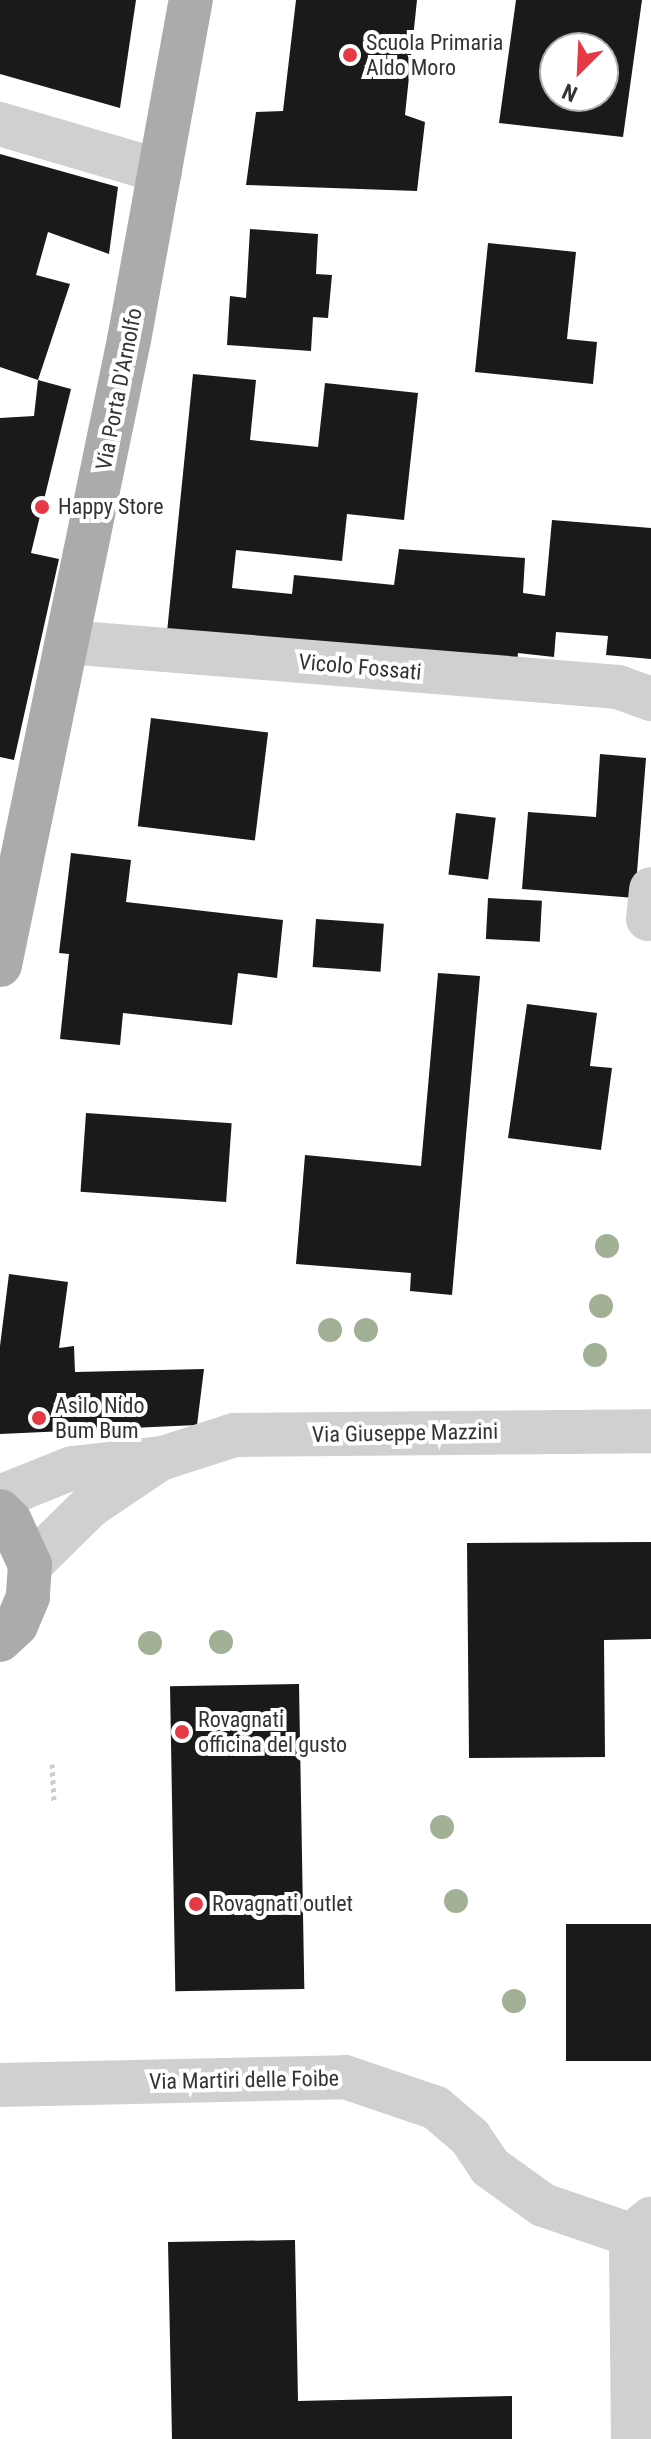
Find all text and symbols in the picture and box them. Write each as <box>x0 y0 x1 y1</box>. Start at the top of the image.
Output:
place label: Scuola Primaria Aldo Moro <box>366 29 503 80</box>
north arrow <box>539 32 619 112</box>
marker: Scuola Primaria Aldo Moro <box>341 46 359 64</box>
text: N <box>559 78 581 107</box>
street label: Via Porta D'Arnolfo <box>90 306 148 472</box>
place label: Happy Store <box>58 494 164 520</box>
marker: Happy Store <box>33 498 51 516</box>
street label: Vicolo Fossati <box>297 648 423 686</box>
place label: Asilo Nido Bum Bum <box>55 1392 145 1444</box>
marker: Asilo Nido Bum Bum <box>30 1409 48 1427</box>
street label: Via Giuseppe Mazzini <box>312 1418 498 1448</box>
place label: Rovagnati officina del gusto <box>198 1706 347 1758</box>
marker: Rovagnati officina del gusto <box>173 1723 191 1741</box>
place label: Rovagnati outlet <box>212 1891 353 1917</box>
marker: Rovagnati outlet <box>187 1895 205 1913</box>
street label: Via Martiri delle Foibe <box>149 2065 339 2095</box>

